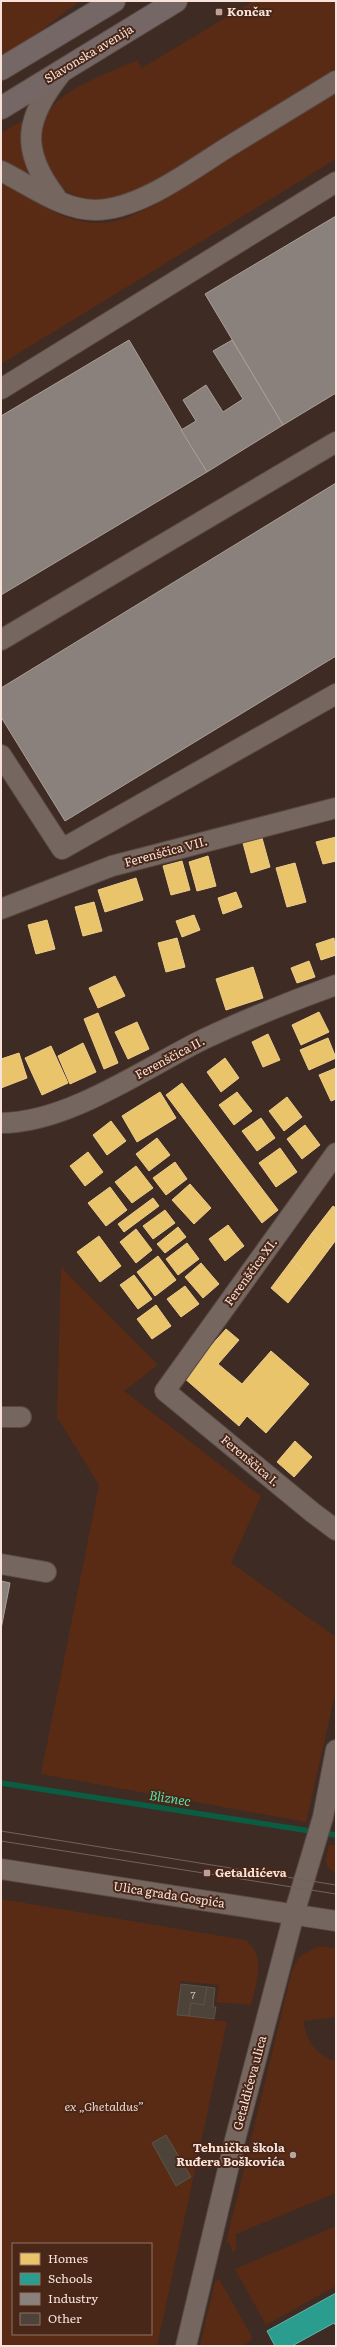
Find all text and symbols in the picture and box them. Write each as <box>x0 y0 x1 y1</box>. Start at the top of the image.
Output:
place label: Končar <box>227 2 272 20</box>
marker: Končar <box>214 7 224 17</box>
street label: Slavonska avenija <box>40 19 137 87</box>
street label: Ferenščica VII. <box>122 831 209 871</box>
street label: Ferenščica II. <box>131 1031 208 1083</box>
street label: Ferenščica XI. <box>219 1234 281 1309</box>
street label: Ferenščica I. <box>217 1430 284 1490</box>
water label: Bliznec <box>148 1785 192 1810</box>
place label: Getaldićeva <box>215 1863 287 1881</box>
marker: Getaldićeva <box>202 1868 212 1878</box>
street label: Ulica grada Gospića <box>112 1876 227 1912</box>
house number: 7 <box>190 1987 196 2002</box>
street label: Getaldićeva ulica <box>228 2033 270 2132</box>
park label: ex „Ghetaldus” <box>64 2097 144 2115</box>
place label: Tehnička škola Ruđera Boškovića <box>176 2138 285 2170</box>
marker: Tehnička škola Ruđera Boškovića <box>288 2150 298 2160</box>
legend <box>12 2243 152 2335</box>
text: Homes <box>48 2249 88 2267</box>
text: Schools <box>48 2269 93 2287</box>
text: Industry <box>48 2289 98 2307</box>
text: Other <box>48 2309 82 2327</box>

